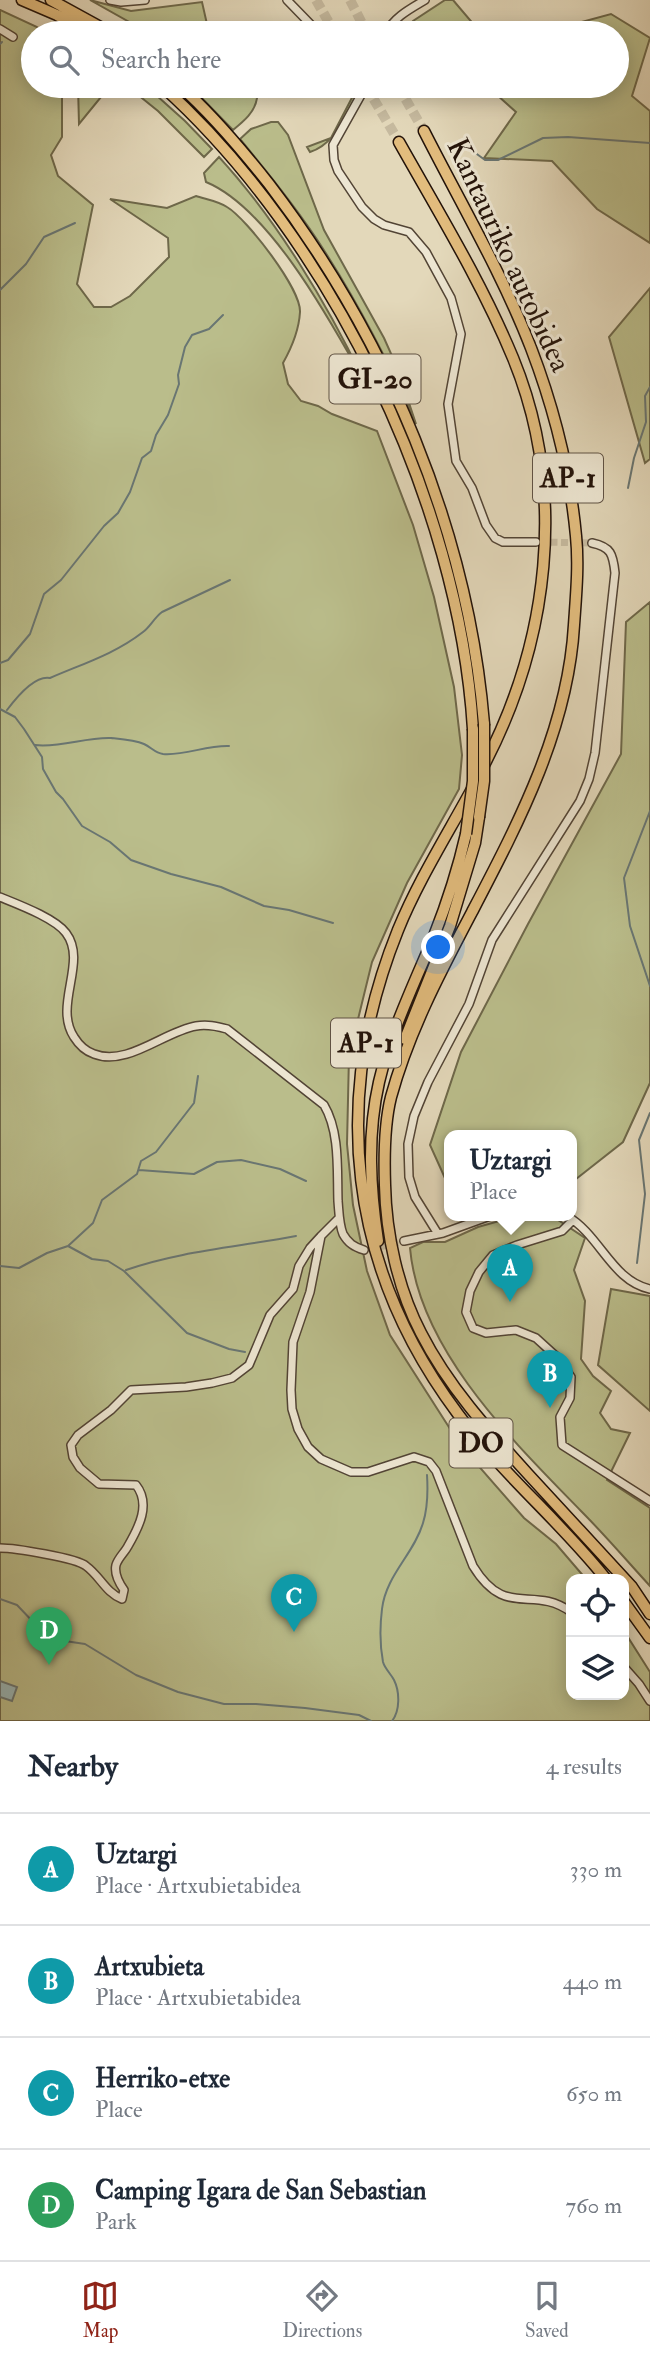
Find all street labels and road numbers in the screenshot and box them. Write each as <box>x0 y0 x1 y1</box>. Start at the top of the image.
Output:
street label: Kantauriko autobidea <box>439 132 580 378</box>
road number: GI-20 <box>330 354 420 404</box>
road number: AP-1 <box>533 454 603 503</box>
road number: AP-1 <box>331 1018 401 1068</box>
road number: DO <box>449 1418 512 1468</box>

